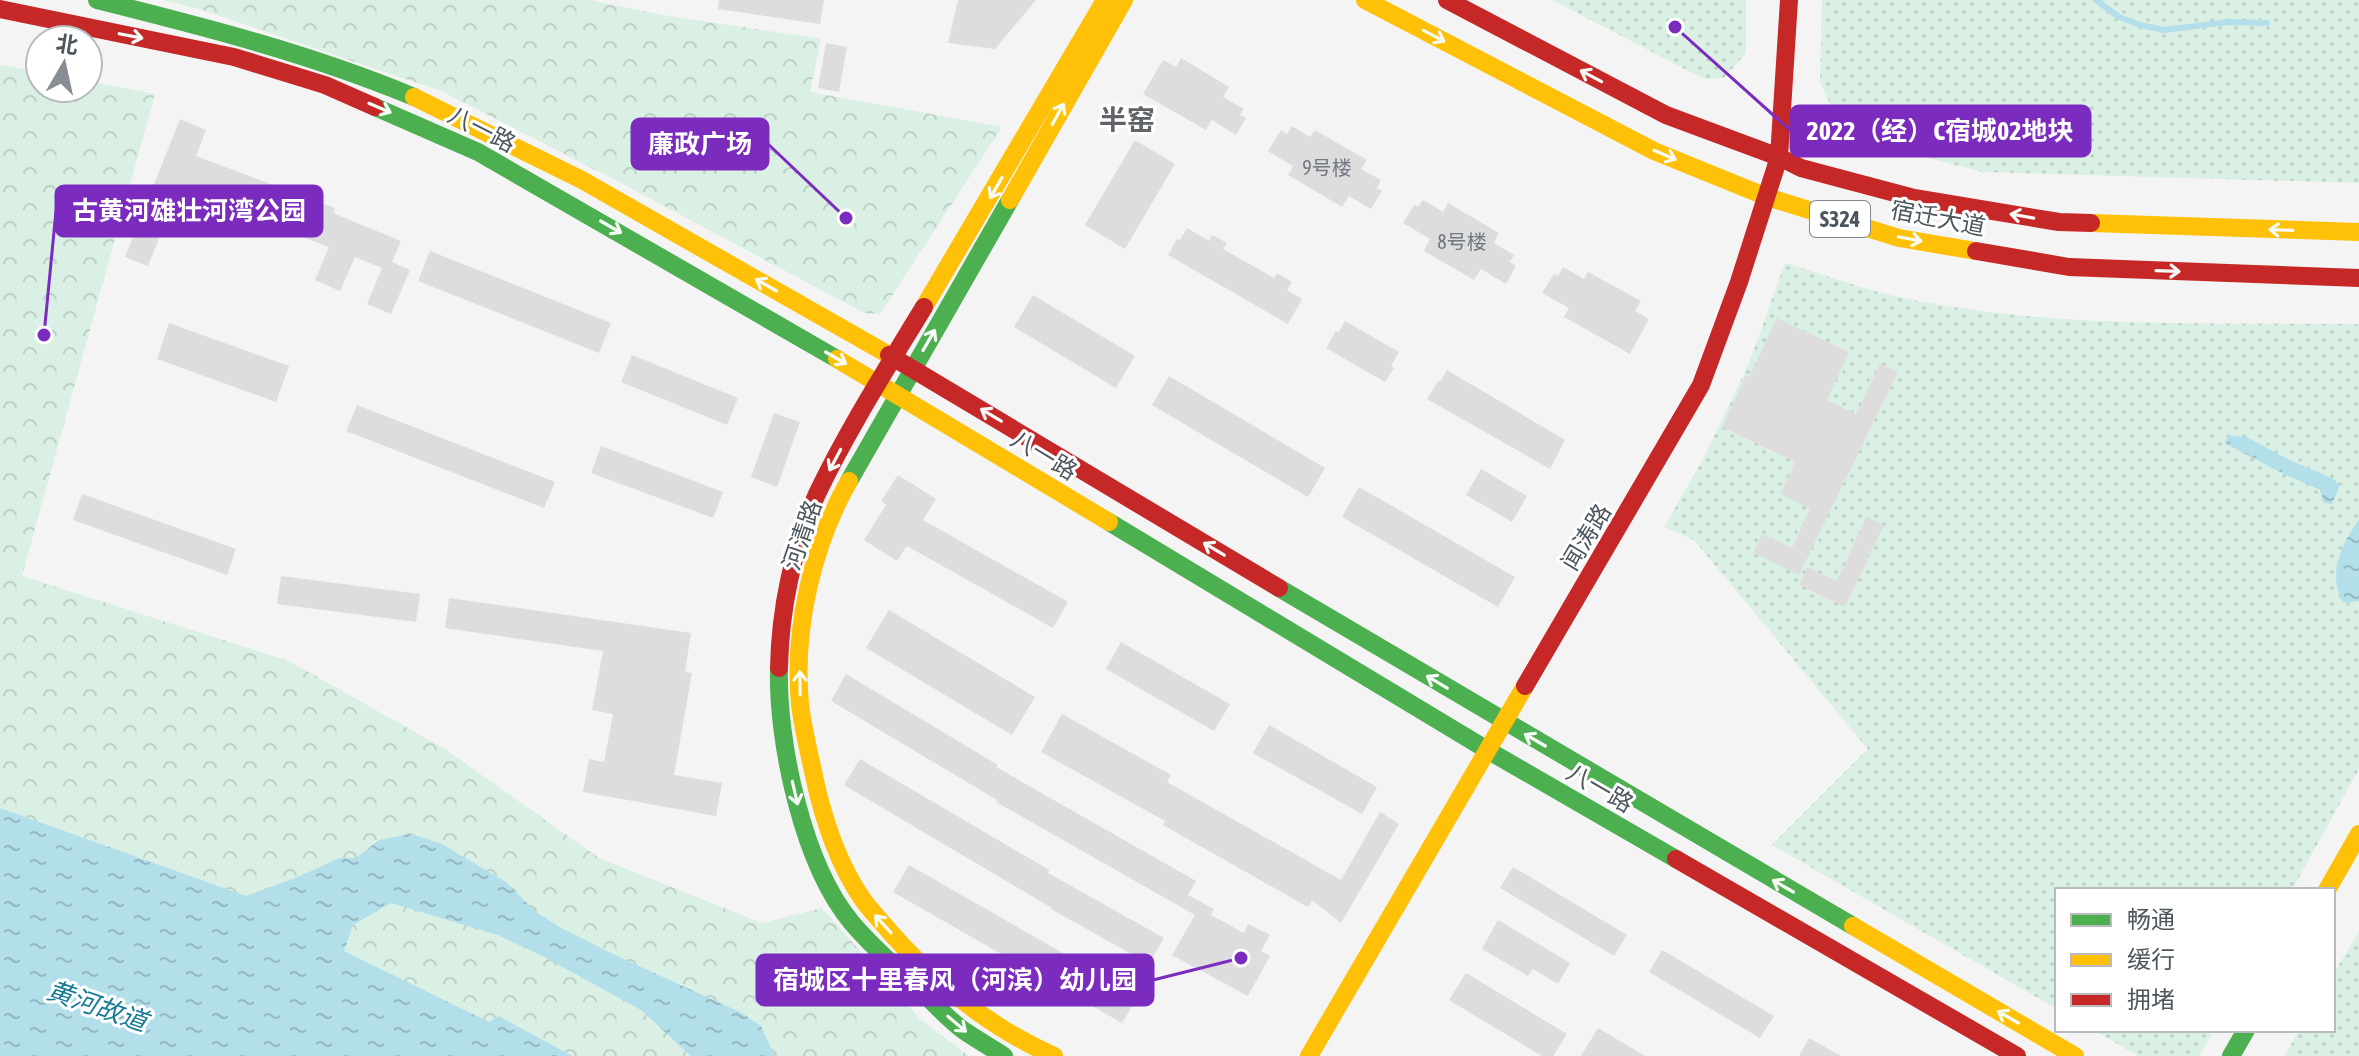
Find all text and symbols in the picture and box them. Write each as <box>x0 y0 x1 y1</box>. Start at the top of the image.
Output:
north arrow <box>24 24 104 104</box>
one-way arrow <box>118 29 144 44</box>
one-way arrow <box>1421 29 1445 44</box>
text: 北 <box>54 30 80 59</box>
one-way arrow <box>1579 67 1603 83</box>
street label: 八一路 <box>444 101 520 157</box>
one-way arrow <box>367 102 392 116</box>
one-way arrow <box>1050 103 1066 126</box>
district label: 半窑 <box>1099 104 1155 136</box>
callout: 2022（经）C宿城02地块 <box>1791 106 2090 156</box>
text: 2022（经）C宿城02地块 <box>1806 116 2074 146</box>
callout: 廉政广场 <box>632 119 768 169</box>
text: 廉政广场 <box>648 129 752 159</box>
one-way arrow <box>1652 149 1677 164</box>
house number: 9号楼 <box>1302 156 1352 179</box>
one-way arrow <box>987 176 1003 199</box>
callout: 古黄河雄壮河湾公园 <box>56 186 322 236</box>
text: 古黄河雄壮河湾公园 <box>72 196 306 226</box>
street label: 宿迁大道 <box>1888 196 1988 240</box>
road number: S324 <box>1810 201 1870 237</box>
one-way arrow <box>2010 208 2035 223</box>
one-way arrow <box>599 219 622 235</box>
one-way arrow <box>2268 222 2295 237</box>
house number: 8号楼 <box>1437 230 1487 253</box>
one-way arrow <box>1897 233 1923 248</box>
one-way arrow <box>2154 263 2181 278</box>
one-way arrow <box>755 277 778 293</box>
one-way arrow <box>921 329 937 352</box>
one-way arrow <box>824 350 847 366</box>
one-way arrow <box>980 407 1003 423</box>
street label: 八一路 <box>1006 425 1082 485</box>
one-way arrow <box>826 448 842 472</box>
street label: 河清路 <box>778 497 826 573</box>
street label: 闻涛路 <box>1556 499 1616 575</box>
one-way arrow <box>1203 540 1226 556</box>
one-way arrow <box>793 670 808 697</box>
one-way arrow <box>1426 674 1449 690</box>
one-way arrow <box>1524 732 1547 748</box>
street label: 八一路 <box>1562 758 1638 818</box>
one-way arrow <box>788 780 803 806</box>
one-way arrow <box>1772 877 1795 893</box>
legend <box>2055 888 2335 1032</box>
text: 畅通 <box>2127 906 2175 933</box>
one-way arrow <box>875 914 893 934</box>
text: 缓行 <box>2127 946 2175 973</box>
callout: 宿城区十里春风（河滨）幼儿园 <box>757 955 1153 1005</box>
text: 宿城区十里春风（河滨）幼儿园 <box>773 965 1137 995</box>
water label: 黄河故道 <box>43 975 155 1038</box>
text: 拥堵 <box>2127 986 2175 1013</box>
one-way arrow <box>1997 1009 2020 1025</box>
one-way arrow <box>946 1014 967 1032</box>

